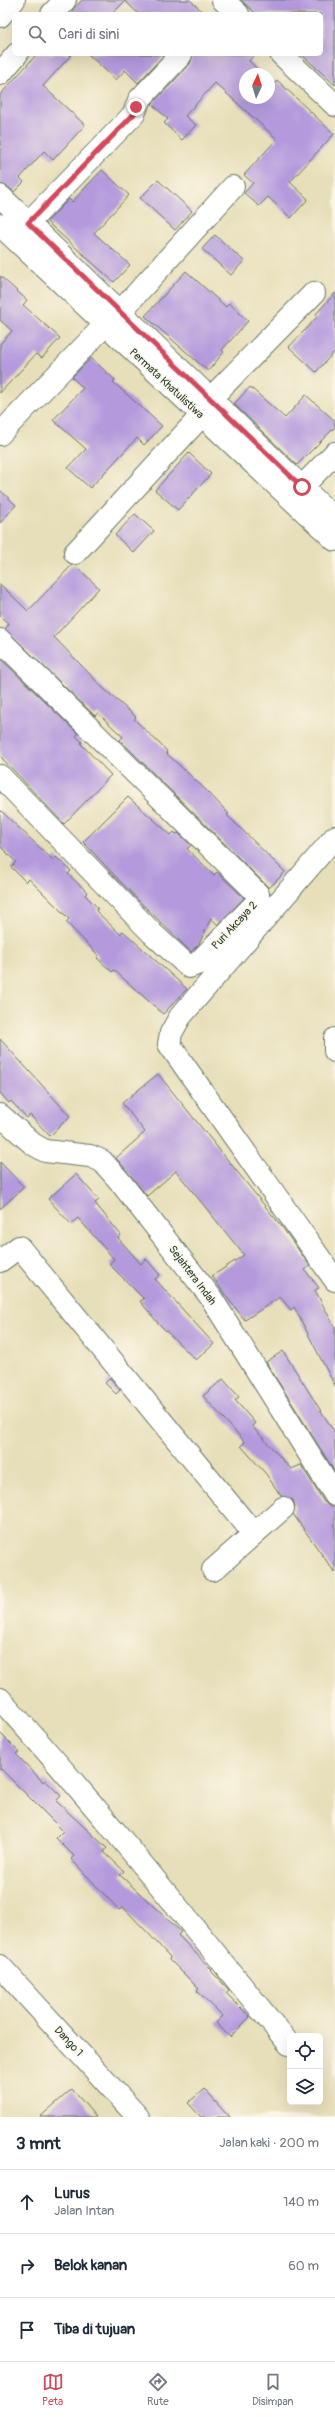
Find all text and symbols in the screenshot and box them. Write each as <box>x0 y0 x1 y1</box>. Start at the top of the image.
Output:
search box <box>12 12 323 56</box>
icon: search <box>26 23 48 45</box>
text: Cari di sini <box>58 25 119 44</box>
north arrow <box>239 68 275 104</box>
route end <box>127 98 145 116</box>
street label: Permata Khatulistiwa <box>127 346 207 421</box>
route start <box>293 478 311 496</box>
street label: Puri Akcaya 2 <box>209 899 260 952</box>
street label: Sejahtera Indah <box>166 1243 219 1308</box>
street label: Dango 1 <box>52 2024 86 2059</box>
map controls <box>287 2033 323 2105</box>
button: locate <box>287 2033 323 2069</box>
button: layers <box>287 2069 323 2105</box>
text: 3 mnt <box>16 2133 61 2154</box>
text: Jalan kaki · 200 m <box>219 2135 319 2151</box>
text: Lurus <box>54 2184 90 2203</box>
icon: ahead <box>16 2191 38 2213</box>
text: 140 m <box>283 2194 319 2210</box>
text: Jalan Intan <box>54 2203 114 2219</box>
icon: right <box>16 2255 38 2277</box>
text: Belok kanan <box>54 2256 127 2275</box>
text: 60 m <box>288 2258 319 2274</box>
icon: arrive <box>16 2319 38 2341</box>
text: Tiba di tujuan <box>54 2320 135 2339</box>
tab: Peta <box>42 2371 64 2408</box>
tab: Rute <box>147 2371 169 2408</box>
tab: Disimpan <box>252 2371 293 2408</box>

